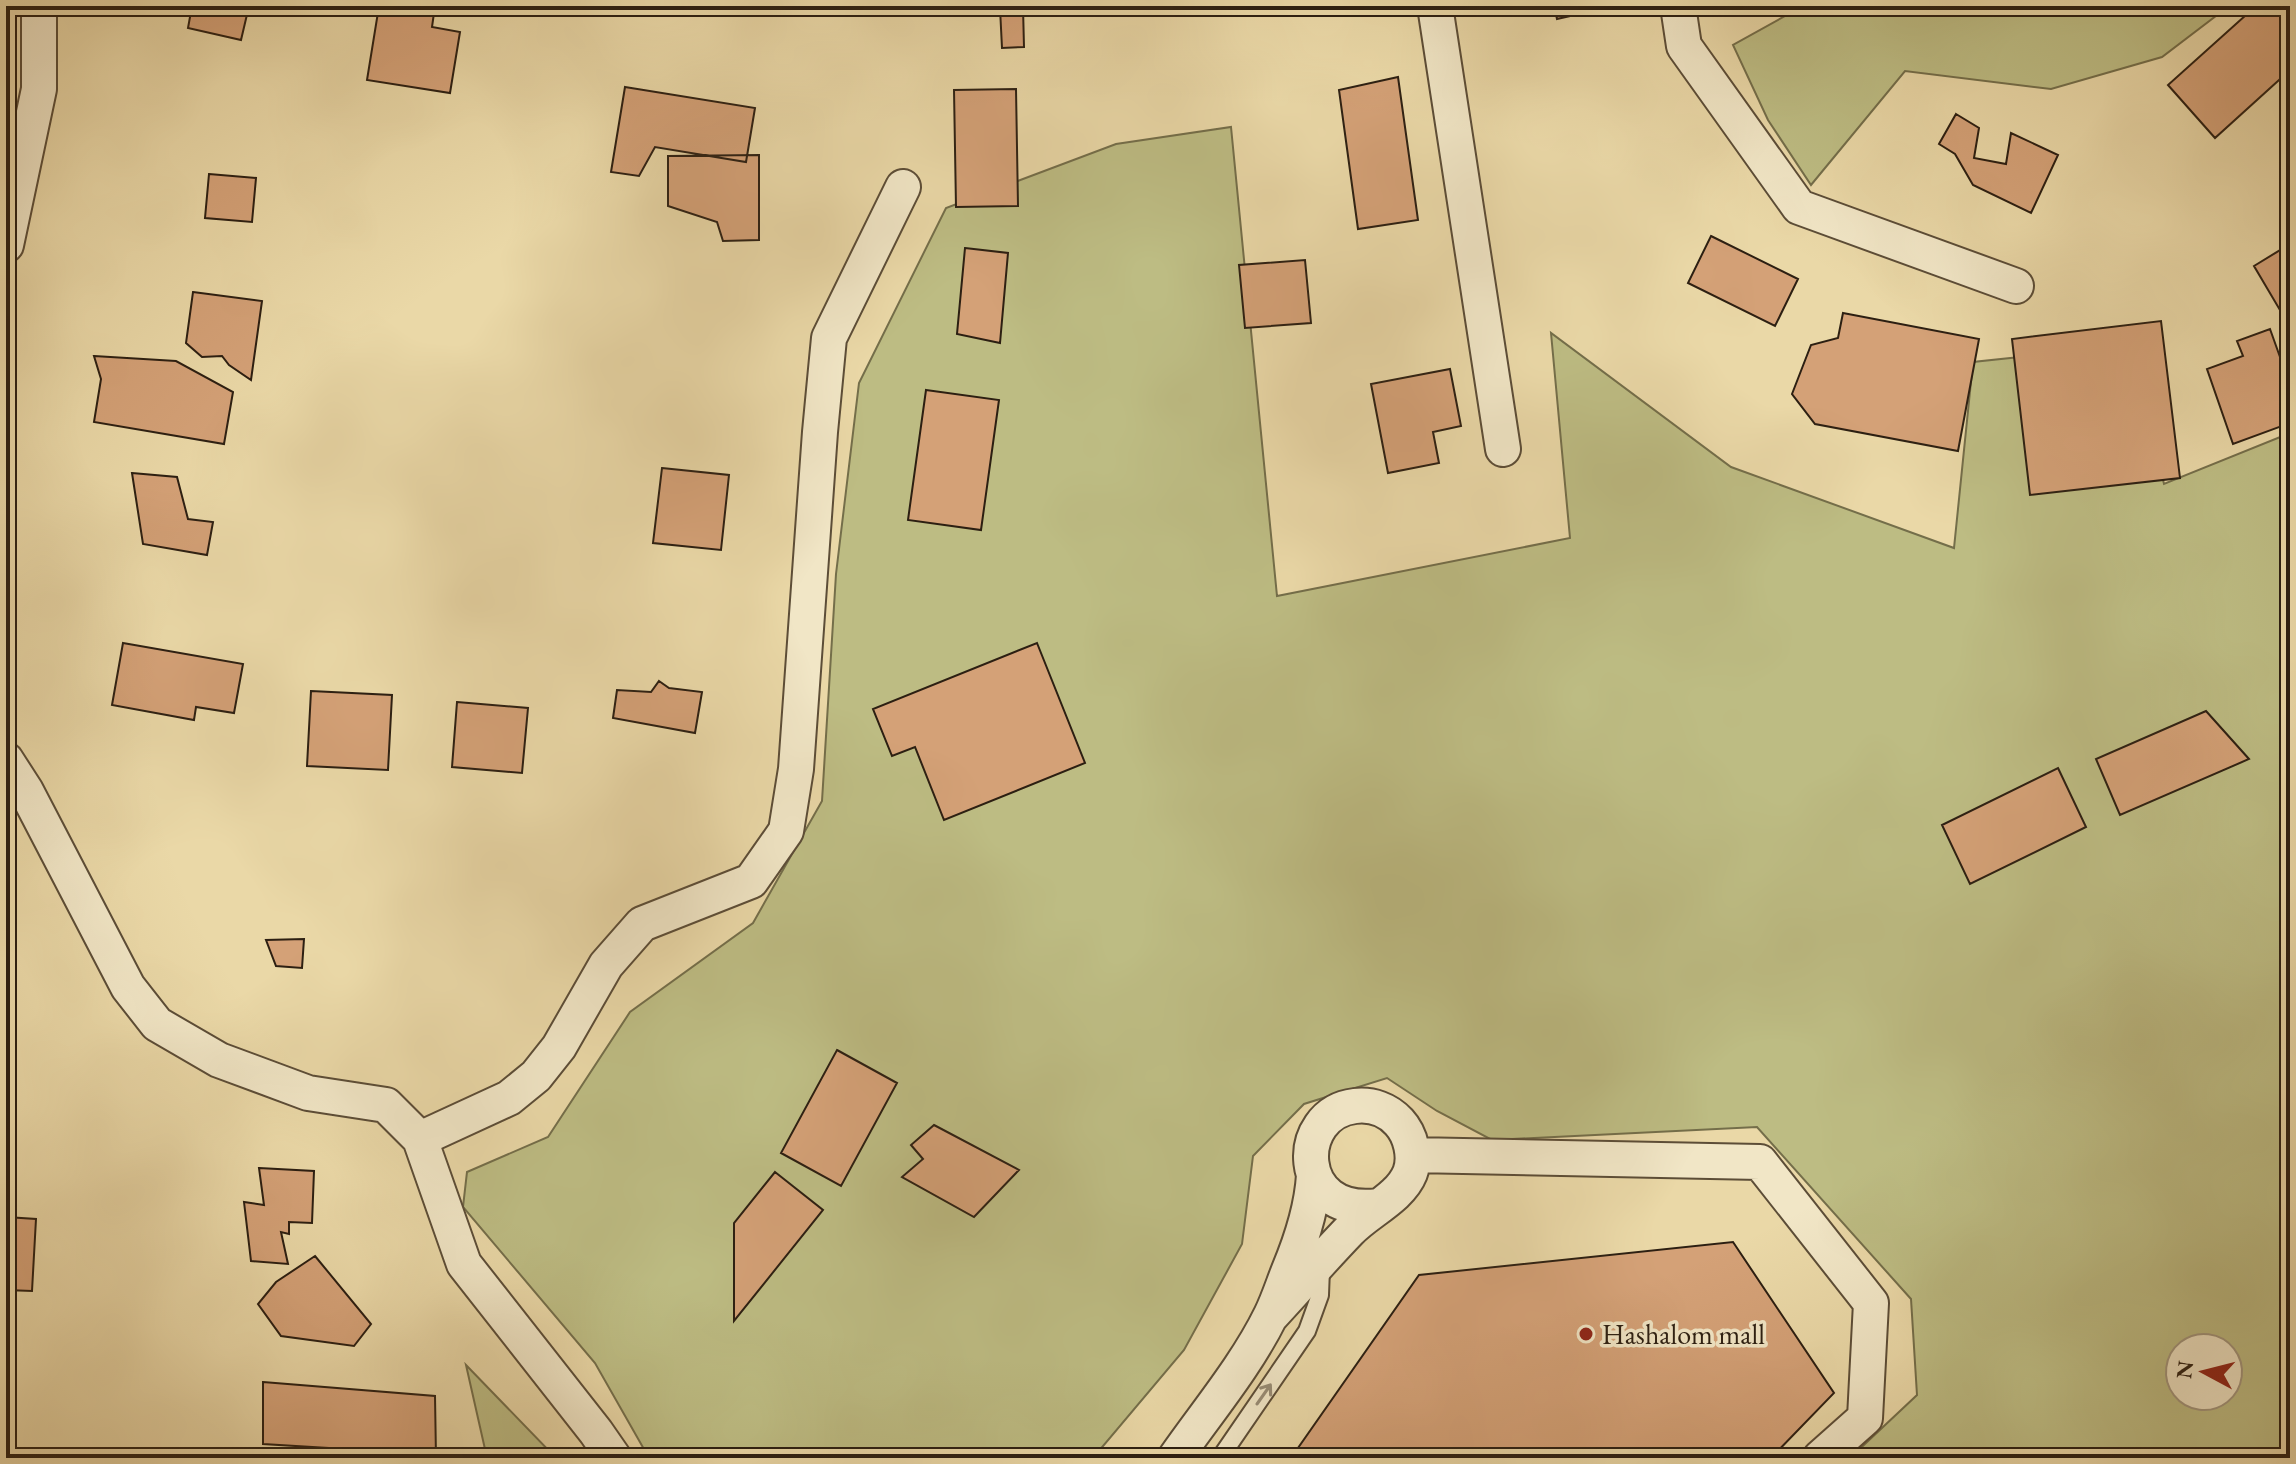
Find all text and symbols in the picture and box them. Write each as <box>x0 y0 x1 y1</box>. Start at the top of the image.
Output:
place label: Hashalom mall <box>1602 1316 1765 1352</box>
marker: Hashalom mall <box>1577 1325 1595 1343</box>
north arrow <box>2164 1332 2244 1412</box>
text: N <box>2169 1359 2200 1380</box>
one-way arrow <box>1256 1383 1272 1405</box>

